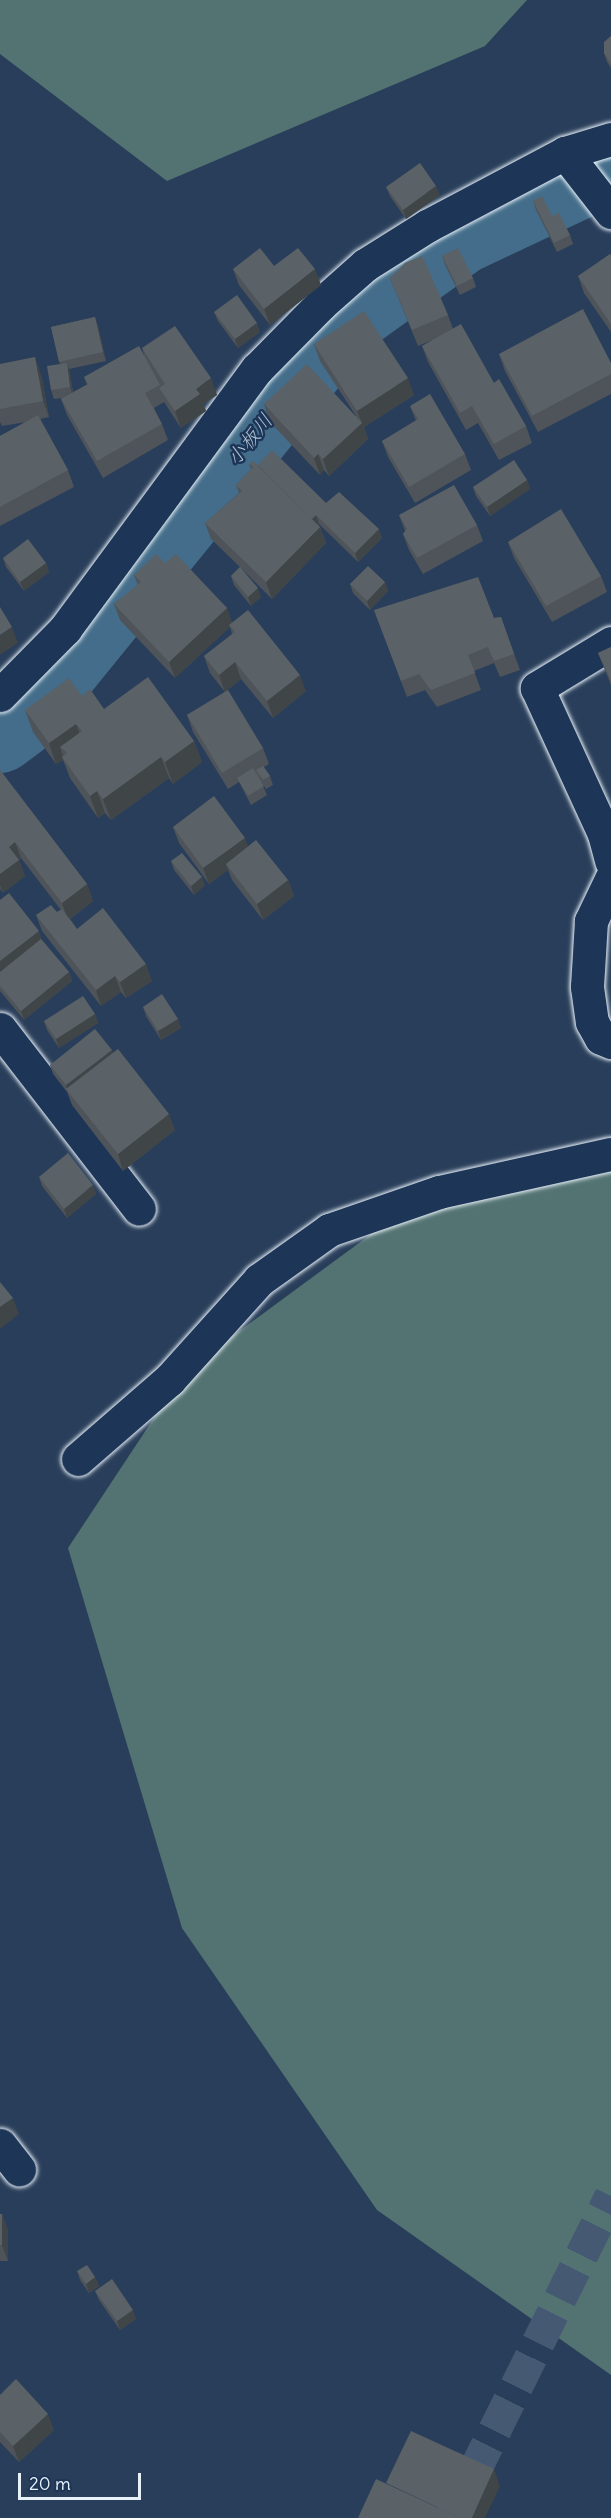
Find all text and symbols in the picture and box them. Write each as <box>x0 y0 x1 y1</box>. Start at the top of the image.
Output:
water label: 小板川 <box>221 408 277 470</box>
scale bar <box>21 2461 144 2499</box>
text: 20 m <box>29 2472 71 2495</box>

